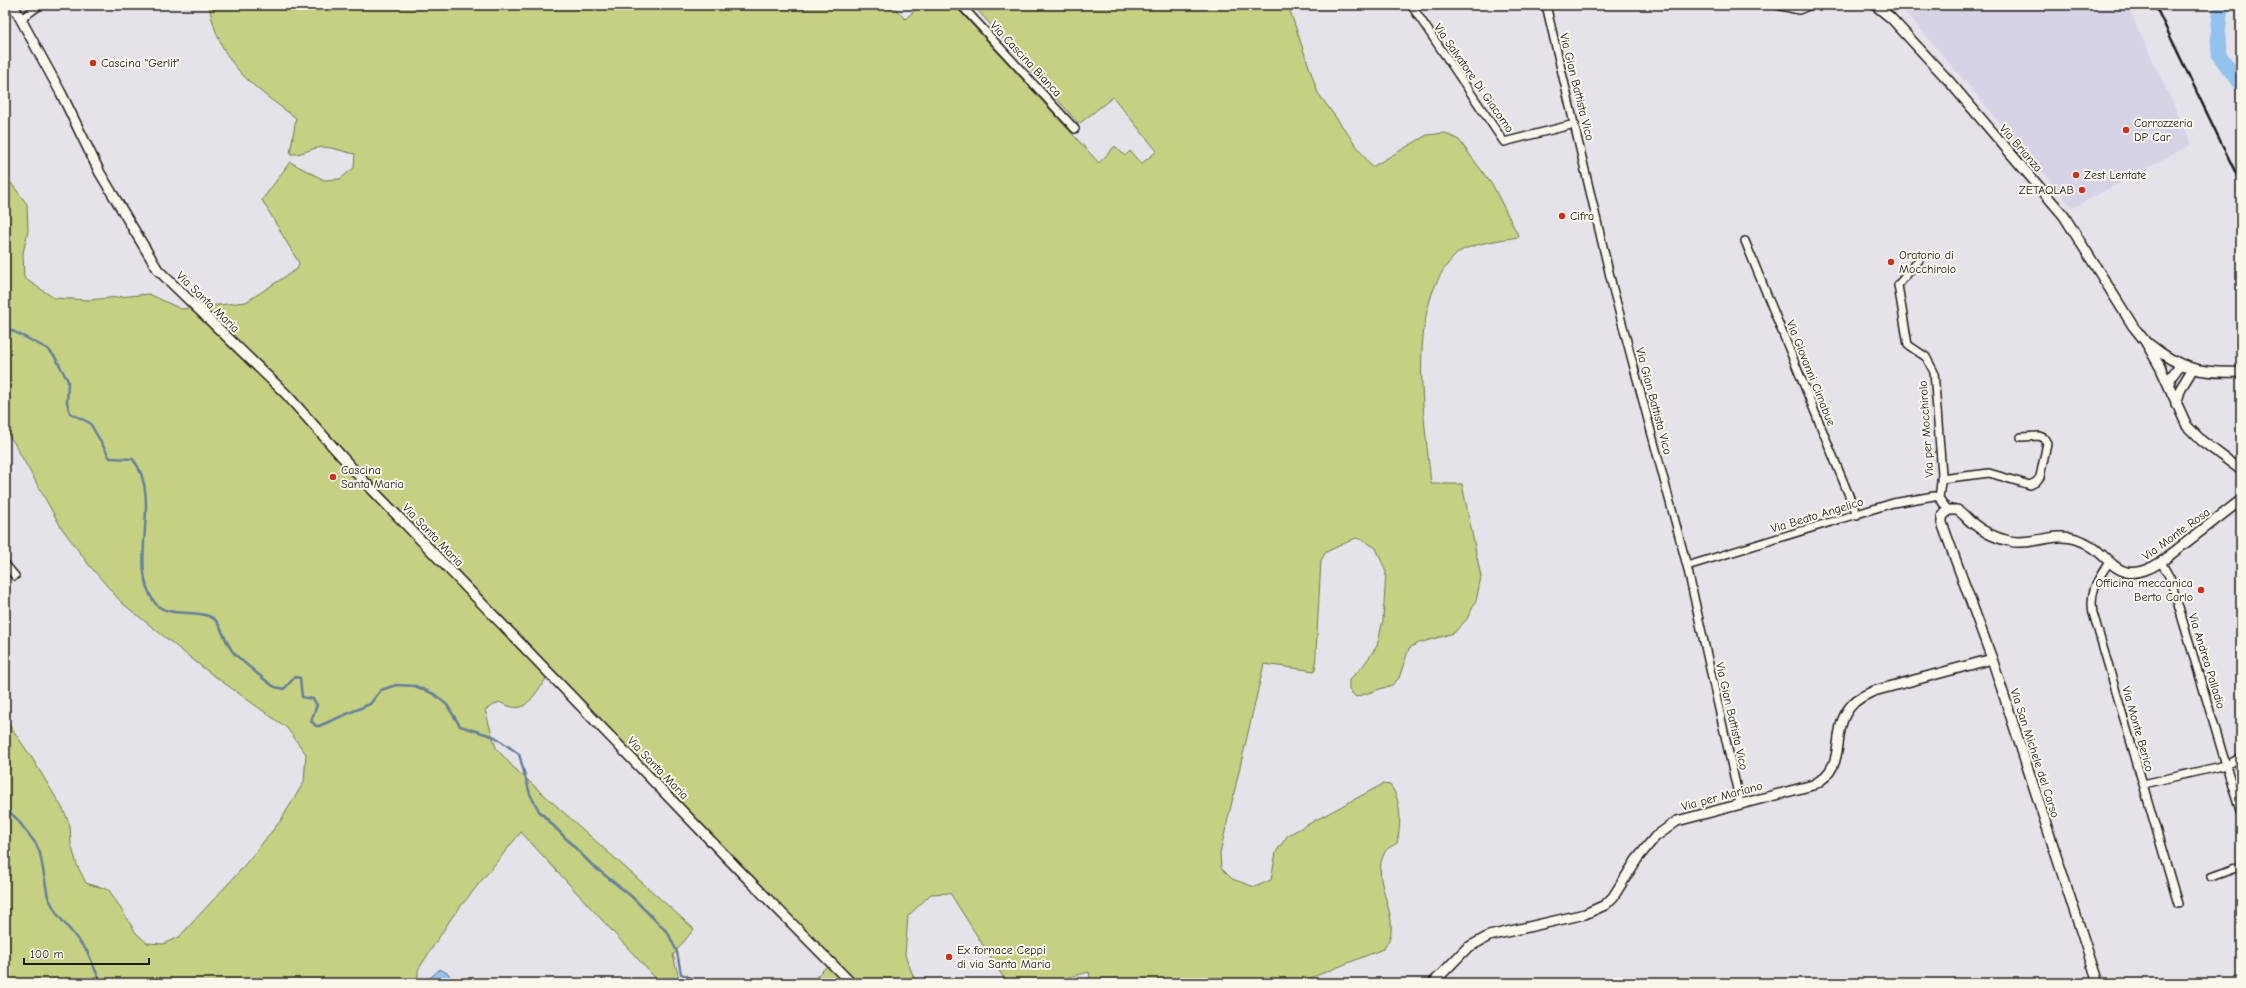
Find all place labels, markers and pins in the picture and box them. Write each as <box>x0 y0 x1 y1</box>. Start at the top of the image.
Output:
place label: Cascina "Gerlit" <box>101 56 180 70</box>
marker: Cascina "Gerlit" <box>88 58 98 68</box>
place label: Carrozzeria DP Car <box>2134 116 2193 144</box>
marker: Carrozzeria DP Car <box>2121 125 2131 135</box>
place label: Zest Lentate <box>2084 168 2146 182</box>
marker: Zest Lentate <box>2071 170 2081 180</box>
place label: ZETAQLAB <box>2019 183 2074 197</box>
marker: ZETAQLAB <box>2077 185 2087 195</box>
place label: Cifra <box>1570 209 1594 223</box>
marker: Cifra <box>1557 211 1567 221</box>
place label: Oratorio di Mocchirolo <box>1899 248 1956 276</box>
marker: Oratorio di Mocchirolo <box>1886 257 1896 267</box>
place label: Cascina Santa Maria <box>341 463 404 491</box>
marker: Cascina Santa Maria <box>328 472 338 482</box>
place label: Officina meccanica Berto Carlo <box>2095 576 2193 604</box>
marker: Officina meccanica Berto Carlo <box>2196 585 2206 595</box>
place label: Ex fornace Ceppi di via Santa Maria <box>957 943 1051 971</box>
marker: Ex fornace Ceppi di via Santa Maria <box>944 952 954 962</box>

